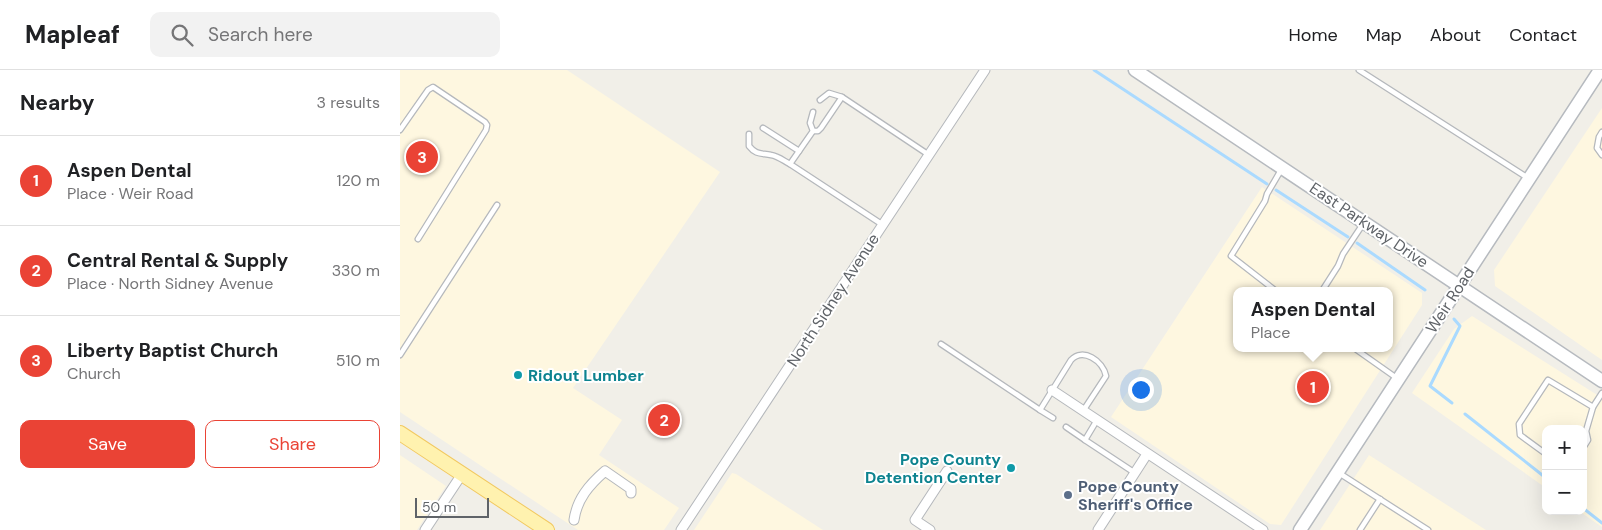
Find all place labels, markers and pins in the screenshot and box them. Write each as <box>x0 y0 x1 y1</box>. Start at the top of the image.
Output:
pin: 3 <box>406 138 438 176</box>
place label: Ridout Lumber <box>528 365 644 386</box>
pin: 1 <box>1297 368 1329 406</box>
marker: Ridout Lumber <box>512 369 524 381</box>
pin: 2 <box>648 401 680 439</box>
place label: Pope County Detention Center <box>865 449 1001 488</box>
marker: Pope County Detention Center <box>1005 462 1017 474</box>
place label: Pope County Sheriff's Office <box>1078 476 1193 515</box>
marker: Pope County Sheriff's Office <box>1062 489 1074 501</box>

